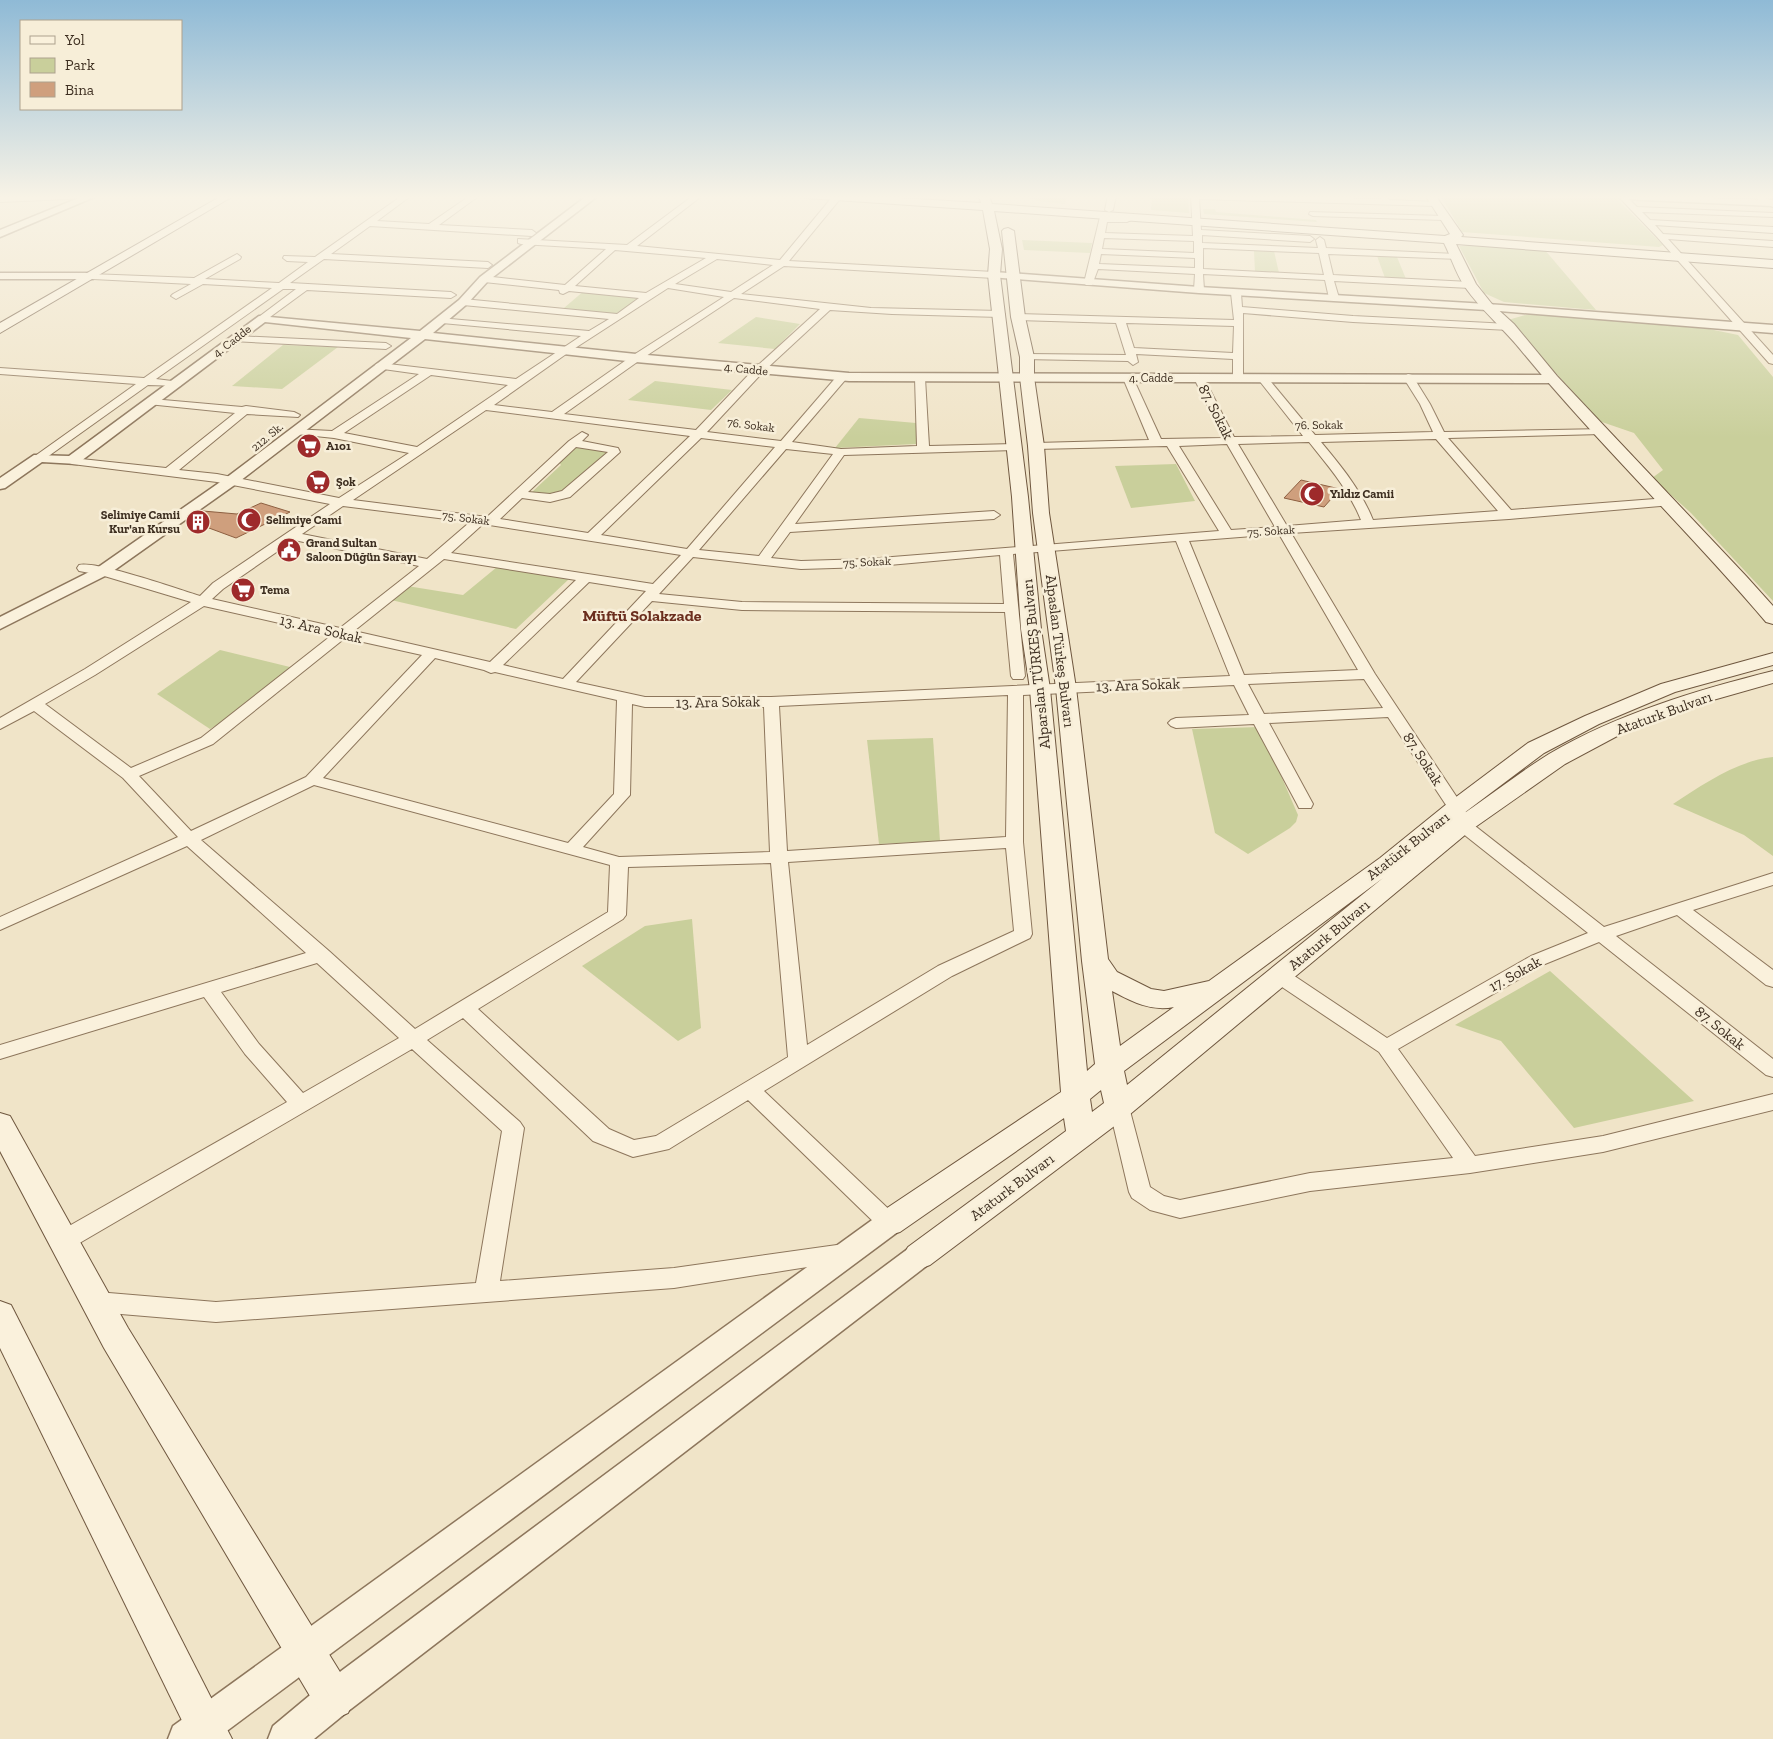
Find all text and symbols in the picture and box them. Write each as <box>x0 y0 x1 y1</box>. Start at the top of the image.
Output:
legend <box>20 20 182 110</box>
text: Yol <box>64 31 85 49</box>
text: Park <box>65 56 95 74</box>
text: Bina <box>65 81 94 99</box>
street label: 4. Cadde <box>210 322 254 360</box>
street label: 4. Cadde <box>723 360 769 378</box>
street label: 4. Cadde <box>1129 371 1173 385</box>
street label: 87. Sokak <box>1194 381 1238 443</box>
street label: 76. Sokak <box>726 415 776 435</box>
street label: 76. Sokak <box>1295 418 1344 432</box>
street label: 212. Sk. <box>248 420 286 454</box>
supermarket icon: A101 <box>296 433 322 459</box>
place label: A101 <box>326 439 351 453</box>
supermarket icon: Şok <box>305 469 331 495</box>
place label: Şok <box>336 475 356 489</box>
mosque icon: Yıldız Camii <box>1299 481 1325 507</box>
place label: Yıldız Camii <box>1330 487 1394 501</box>
mosque icon: Selimiye Cami <box>236 507 262 533</box>
place label: Selimiye Camii Kur'an Kursu <box>101 508 180 536</box>
street label: 75. Sokak <box>441 508 491 528</box>
building icon: Selimiye Camii Kur'an Kursu <box>185 509 211 535</box>
place label: Selimiye Cami <box>266 513 342 527</box>
street label: 75. Sokak <box>1247 522 1296 540</box>
place label: Grand Sultan Saloon Düğün Sarayı <box>306 536 417 564</box>
public building icon: Grand Sultan Saloon Düğün Sarayı <box>276 537 302 563</box>
street label: 75. Sokak <box>843 554 892 570</box>
street label: Alpaslan Türkeş Bulvarı <box>1042 574 1078 728</box>
supermarket icon: Tema <box>230 577 256 603</box>
street label: Alparslan TÜRKEŞ Bulvarı <box>1018 578 1054 750</box>
place label: Tema <box>260 583 290 597</box>
district label: Müftü Solakzade <box>582 606 702 625</box>
street label: 13. Ara Sokak <box>278 611 364 647</box>
street label: 13. Ara Sokak <box>1095 675 1181 695</box>
street label: Ataturk Bulvarı <box>1614 687 1714 739</box>
street label: 13. Ara Sokak <box>676 692 761 712</box>
street label: 87. Sokak <box>1399 729 1447 789</box>
street label: Atatürk Bulvarı <box>1363 808 1453 884</box>
street label: Ataturk Bulvarı <box>1285 896 1373 974</box>
street label: 17. Sokak <box>1486 952 1544 996</box>
street label: 87. Sokak <box>1691 1002 1749 1054</box>
street label: Ataturk Bulvarı <box>966 1150 1058 1224</box>

